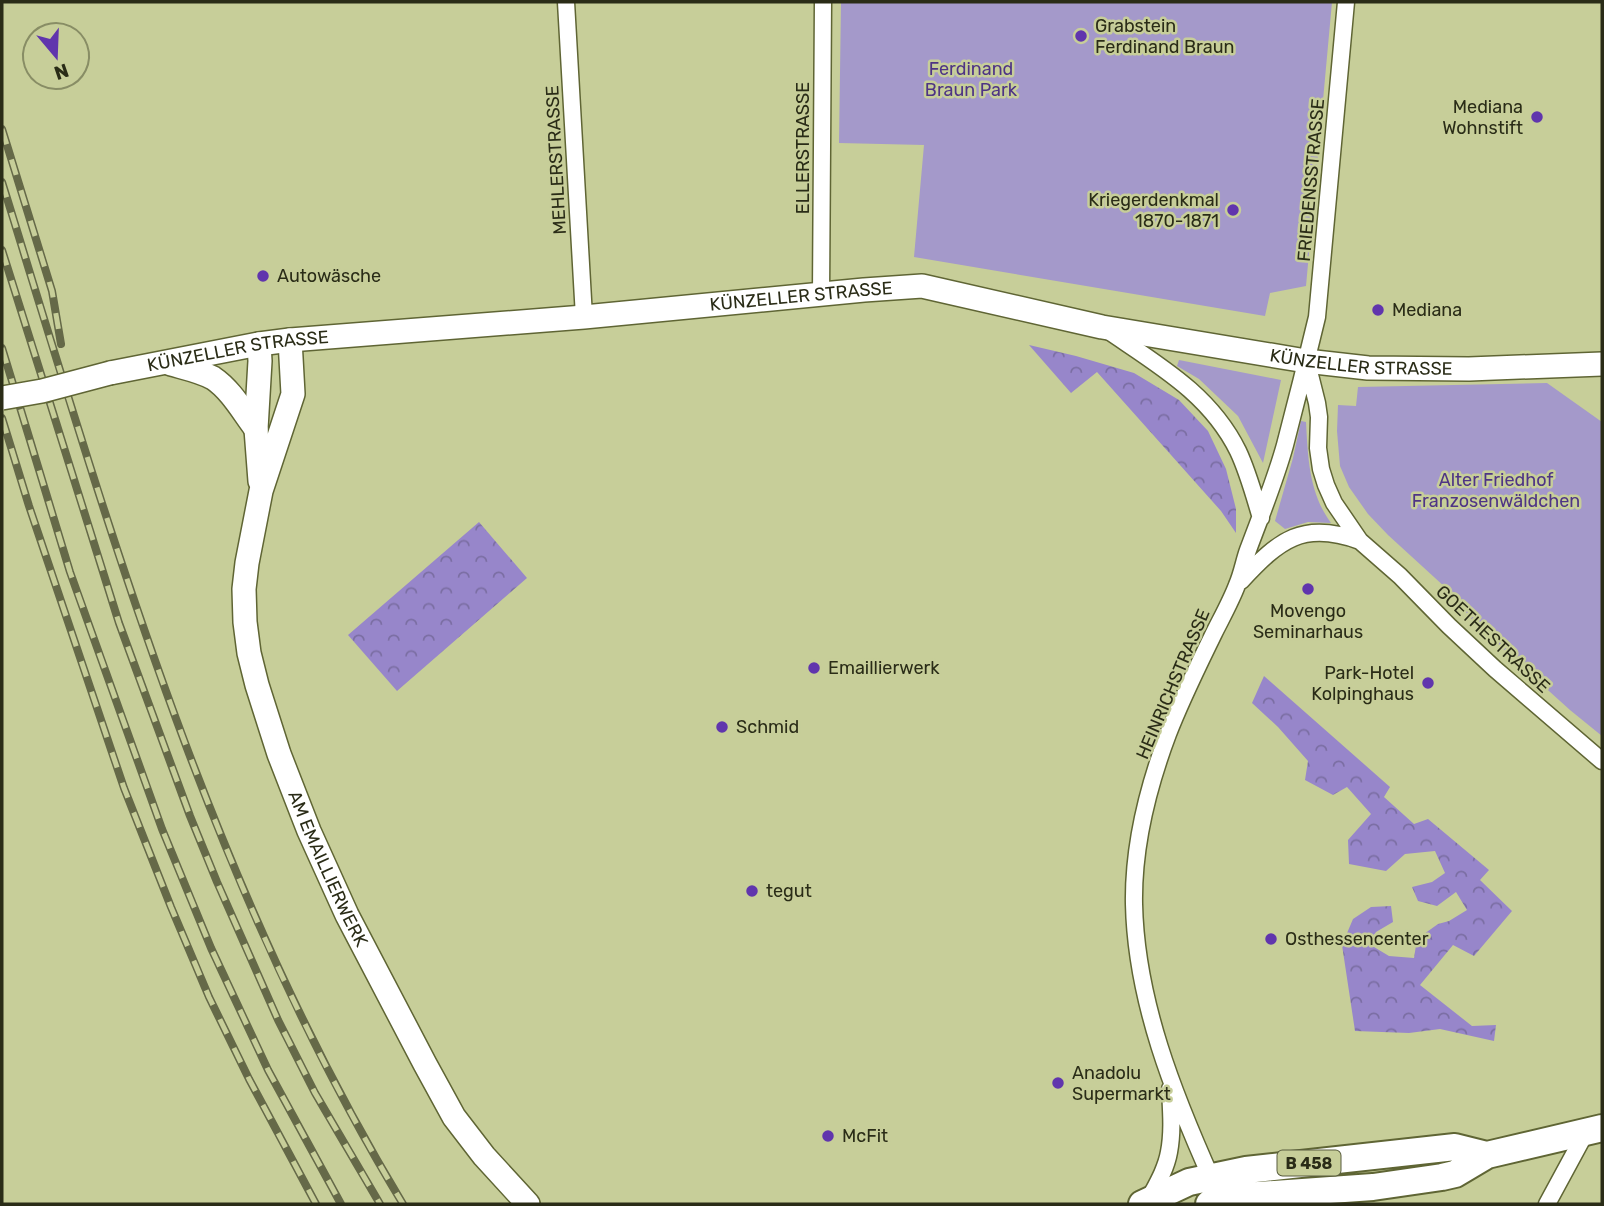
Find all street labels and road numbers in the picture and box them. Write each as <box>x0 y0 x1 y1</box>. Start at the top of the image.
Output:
street label: ELLERSTRASSE <box>792 82 814 214</box>
street label: MEHLERSTRASSE <box>541 85 571 235</box>
street label: FRIEDENSSTRASSE <box>1293 98 1329 262</box>
street label: KÜNZELLER STRASSE <box>709 277 893 316</box>
street label: KÜNZELLER STRASSE <box>145 326 329 377</box>
street label: KÜNZELLER STRASSE <box>1268 344 1453 380</box>
street label: GOETHESTRASSE <box>1431 580 1555 698</box>
street label: HEINRICHSTRASSE <box>1131 606 1215 762</box>
street label: AM EMAILLIERWERK <box>283 787 373 950</box>
road number: B 458 <box>1278 1150 1340 1176</box>

